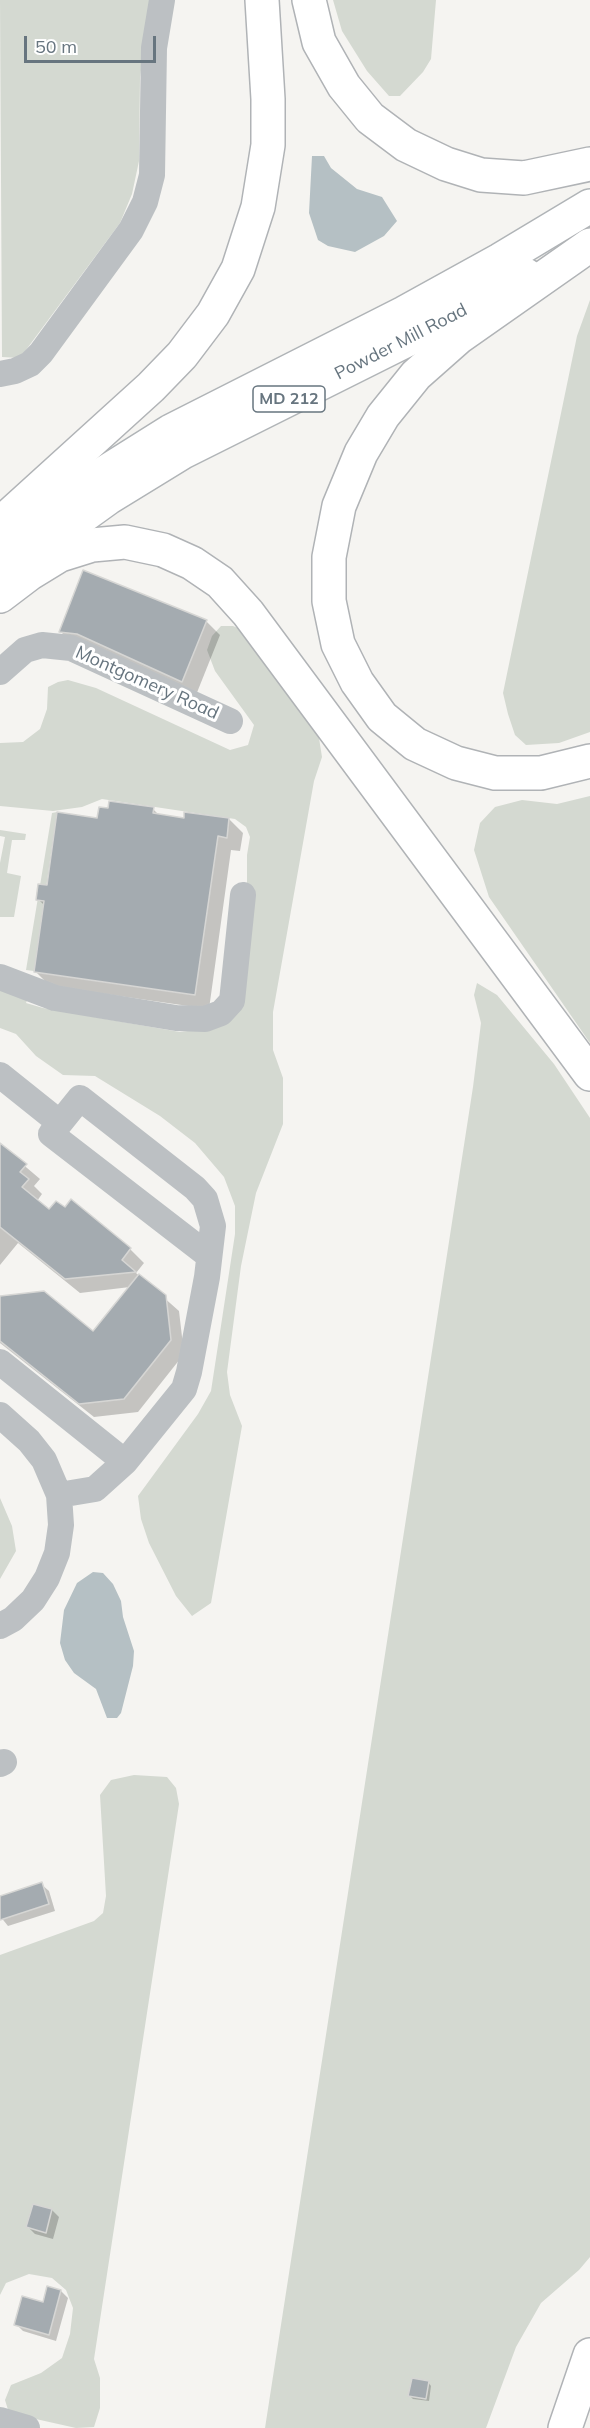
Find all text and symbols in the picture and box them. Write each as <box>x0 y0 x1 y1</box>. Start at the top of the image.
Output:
scale bar <box>27 24 159 62</box>
text: 50 m <box>35 35 77 58</box>
street label: Powder Mill Road <box>331 299 471 385</box>
road number: MD 212 <box>253 386 325 412</box>
street label: Montgomery Road <box>72 642 222 724</box>

